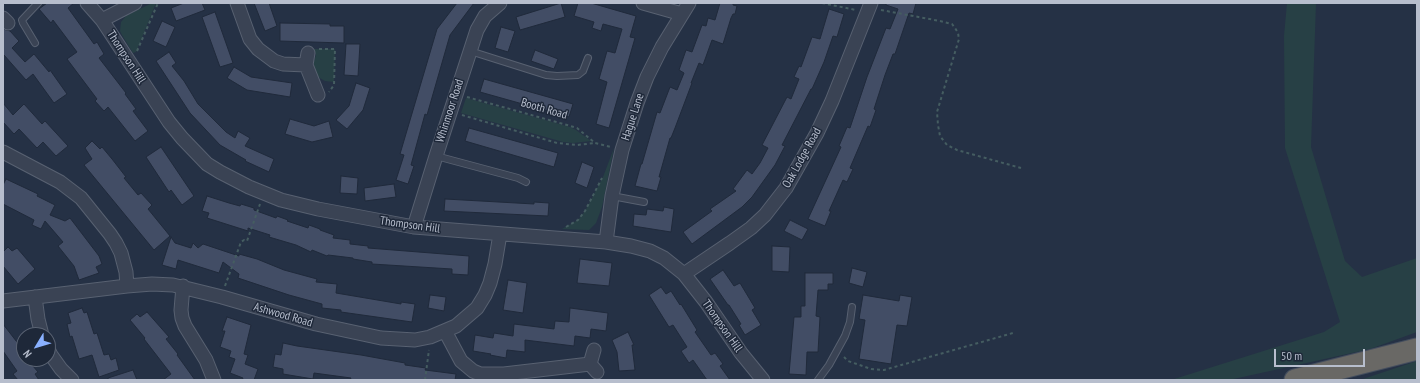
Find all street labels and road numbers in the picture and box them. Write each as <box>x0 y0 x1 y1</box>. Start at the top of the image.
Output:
street label: Thompson Hill <box>103 28 149 86</box>
street label: Whinmoor Road <box>433 78 467 144</box>
street label: Hague Lane <box>619 91 647 143</box>
street label: Booth Road <box>519 96 569 122</box>
street label: Oak Lodge Road <box>780 125 824 191</box>
street label: Thompson Hill <box>379 214 441 236</box>
street label: Thompson Hill <box>699 297 745 355</box>
street label: Ashwood Road <box>252 300 314 330</box>

